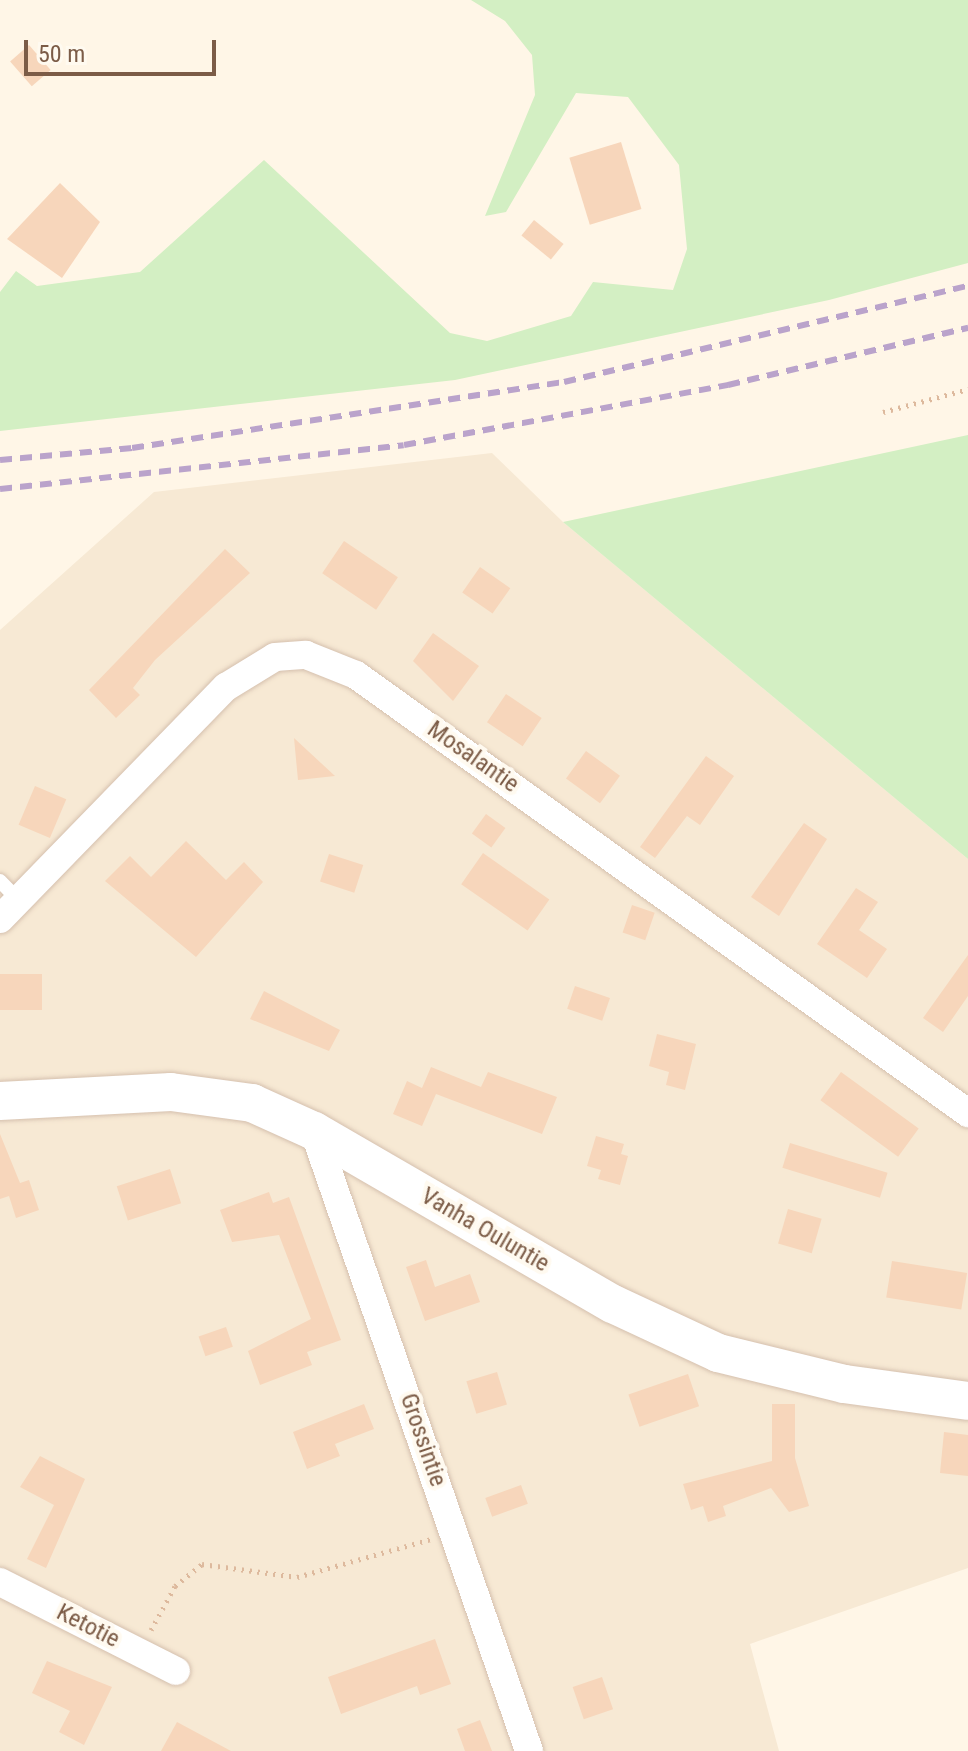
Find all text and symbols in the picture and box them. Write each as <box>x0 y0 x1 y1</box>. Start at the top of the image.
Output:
scale bar <box>28 24 220 74</box>
text: 50 m <box>38 40 85 68</box>
street label: Mosalantie <box>422 715 524 799</box>
street label: Vanha Ouluntie <box>416 1182 554 1278</box>
street label: Grossintie <box>394 1390 452 1490</box>
street label: Ketotie <box>52 1598 124 1654</box>

